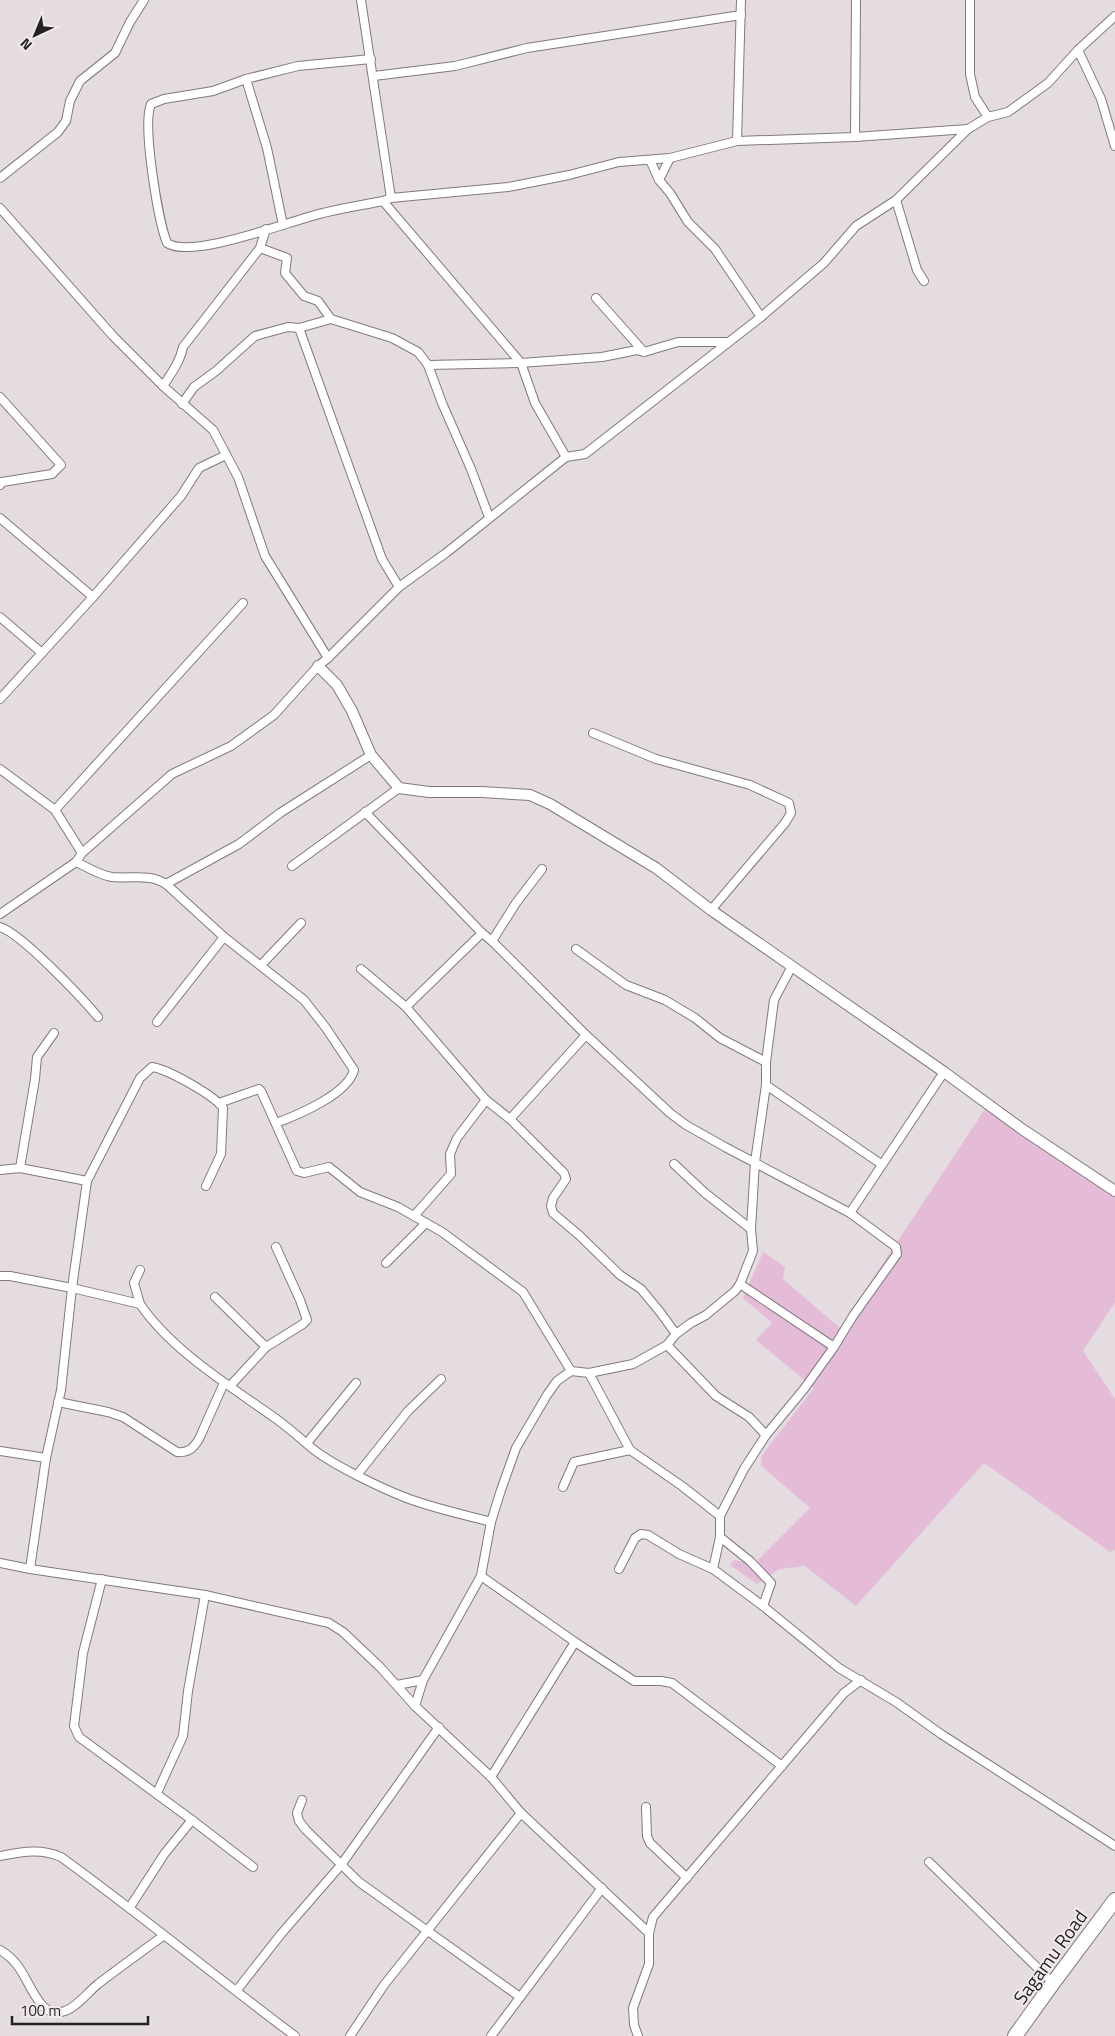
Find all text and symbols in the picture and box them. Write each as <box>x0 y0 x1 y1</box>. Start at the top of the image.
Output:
north arrow <box>10 10 60 60</box>
text: N <box>15 34 36 56</box>
street label: Sagamu Road <box>1005 1904 1094 2010</box>
scale bar <box>12 1994 149 2026</box>
text: 100 m <box>20 1999 61 2022</box>

